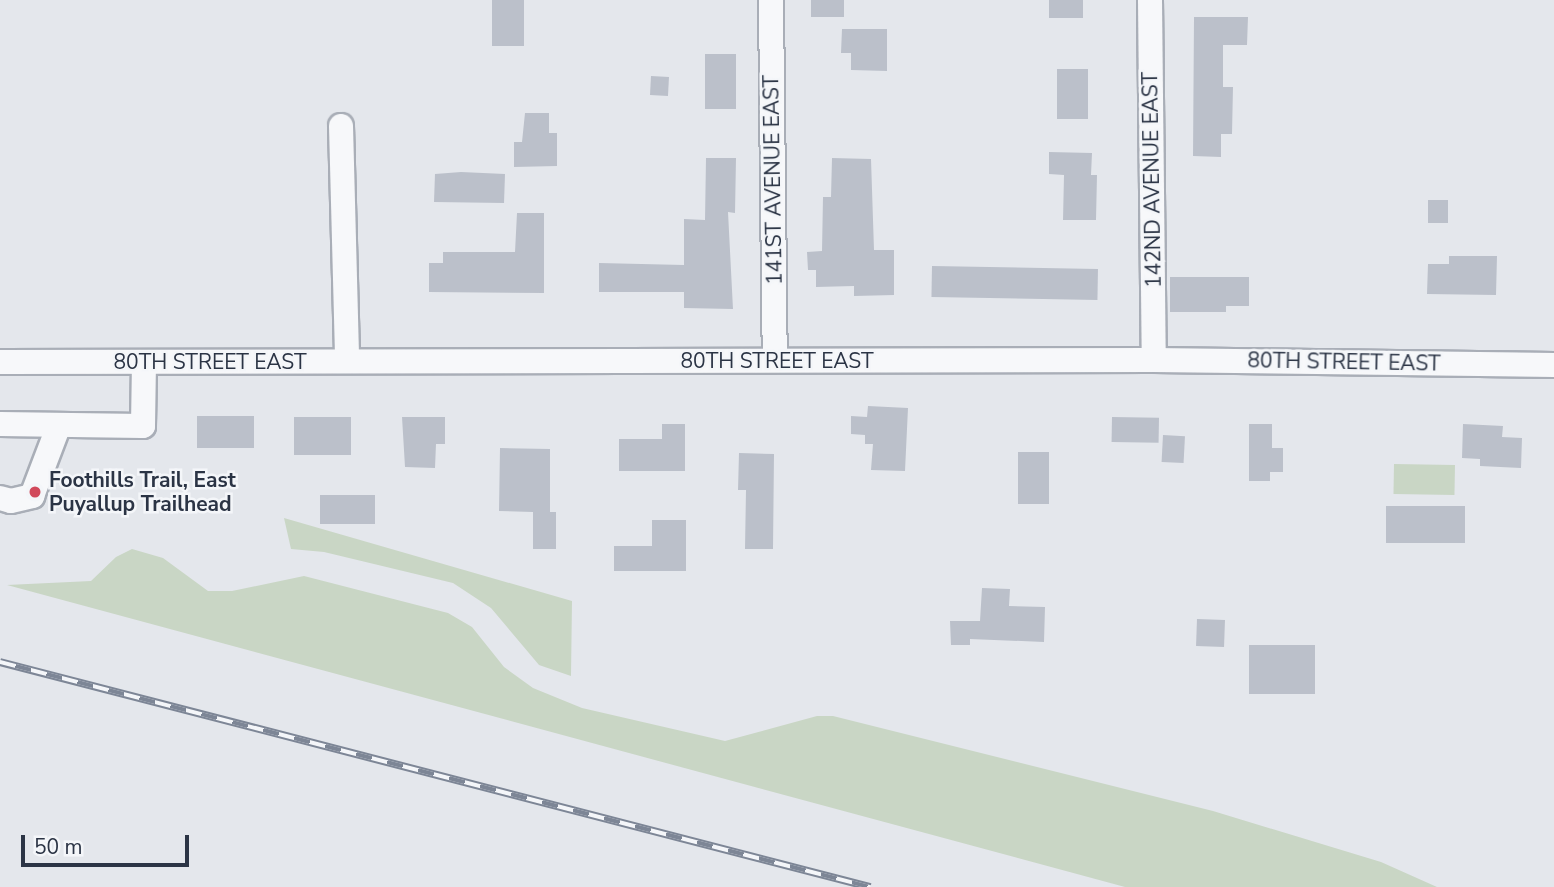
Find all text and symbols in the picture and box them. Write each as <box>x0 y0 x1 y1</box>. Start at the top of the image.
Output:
street label: 142ND AVENUE EAST <box>1138 72 1166 288</box>
street label: 141ST AVENUE EAST <box>759 75 787 285</box>
street label: 80TH STREET EAST <box>680 348 874 374</box>
street label: 80TH STREET EAST <box>1247 348 1441 376</box>
street label: 80TH STREET EAST <box>113 349 307 375</box>
place label: Foothills Trail, East Puyallup Trailhead <box>49 467 236 517</box>
marker: Foothills Trail, East Puyallup Trailhead <box>27 484 43 500</box>
scale bar <box>24 820 192 864</box>
text: 50 m <box>34 833 83 861</box>

